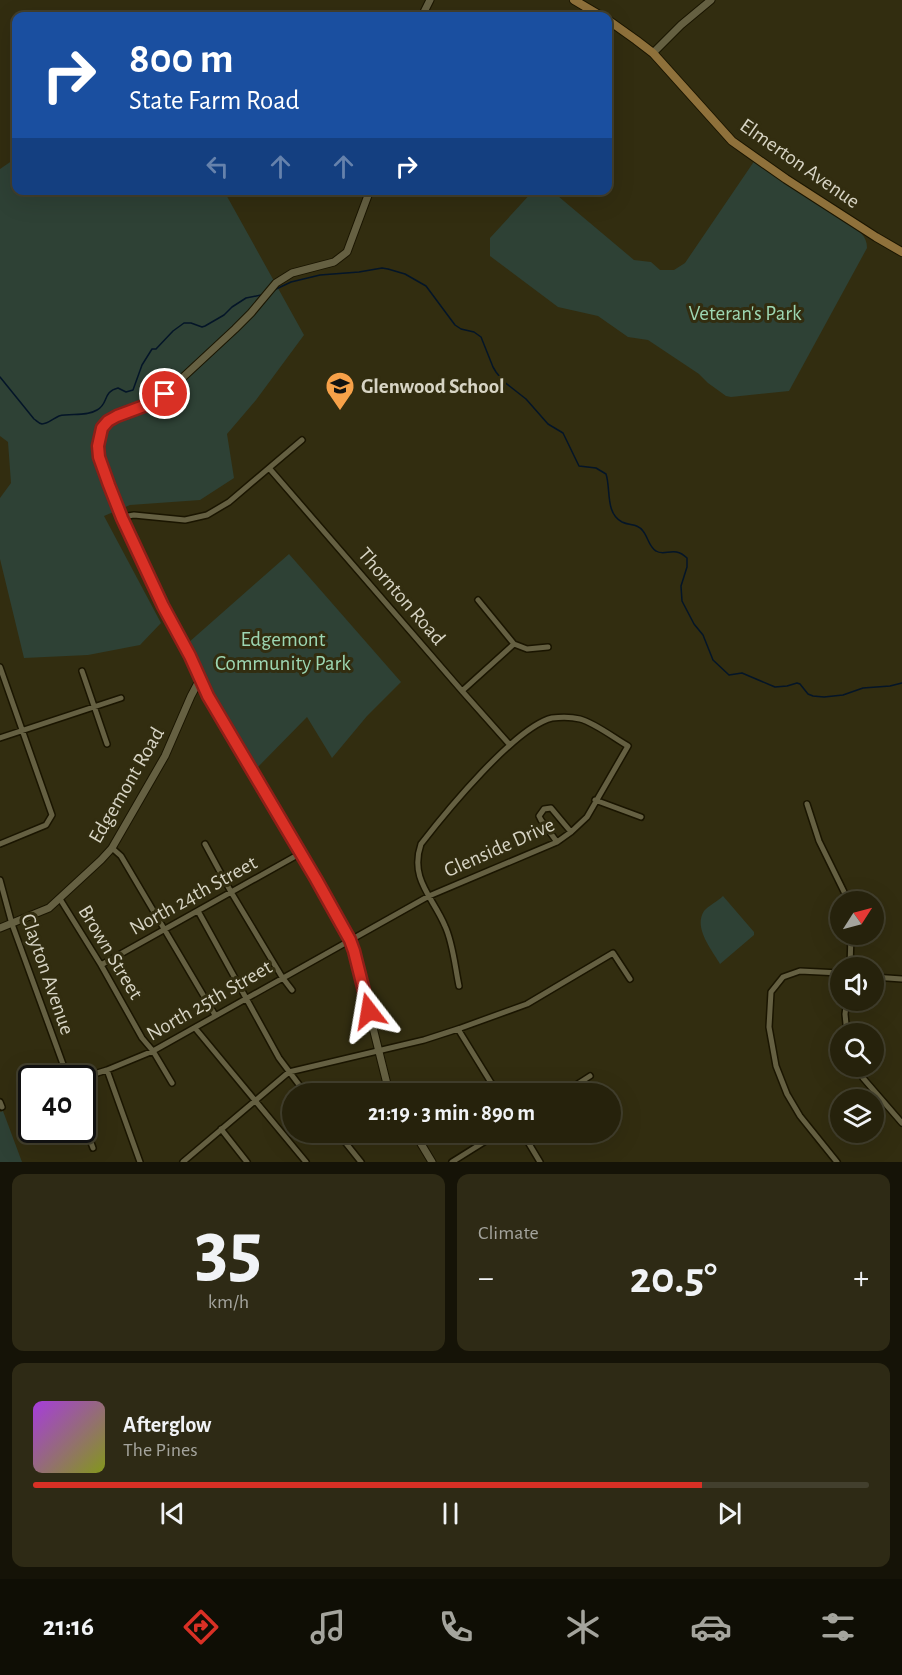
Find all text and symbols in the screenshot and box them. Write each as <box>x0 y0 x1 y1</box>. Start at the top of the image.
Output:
icon: right <box>30 36 108 114</box>
text: 800 m <box>129 38 234 80</box>
text: State Farm Road <box>129 87 300 114</box>
street label: Elmerton Avenue <box>736 114 863 212</box>
icon: left <box>201 150 234 183</box>
icon: ahead <box>264 150 297 183</box>
icon: ahead <box>327 150 360 183</box>
icon: right <box>390 150 423 183</box>
park label: Veteran's Park <box>688 303 802 324</box>
pin <box>139 368 190 419</box>
school or university icon: Glenwood School <box>324 370 356 412</box>
place label: Glenwood School <box>361 376 505 397</box>
icon: arrive <box>148 377 181 410</box>
street label: Thornton Road <box>354 544 449 649</box>
park label: Edgemont Community Park <box>215 629 351 674</box>
street label: Edgemont Road <box>85 724 168 847</box>
street label: Glenside Drive <box>441 814 558 881</box>
street label: North 24th Street <box>126 852 261 939</box>
north arrow <box>830 891 884 945</box>
map controls <box>830 891 884 1143</box>
street label: Brown Street <box>74 902 147 1003</box>
street label: Clayton Avenue <box>17 911 78 1037</box>
street label: North 25th Street <box>143 956 276 1045</box>
button: sound <box>830 957 884 1011</box>
position arrow <box>337 979 401 1043</box>
button: search <box>830 1023 884 1077</box>
speed limit sign: 40 <box>18 1065 96 1143</box>
button: layers <box>830 1089 884 1143</box>
text: 21:19 · 3 min · 890 m <box>368 1102 535 1124</box>
text: 35 <box>195 1212 262 1290</box>
text: Climate <box>478 1223 539 1243</box>
text: 20.5° <box>630 1256 717 1301</box>
text: − <box>478 1262 494 1295</box>
text: + <box>853 1262 869 1295</box>
text: km/h <box>208 1292 249 1312</box>
text: Afterglow <box>123 1414 211 1436</box>
text: The Pines <box>123 1440 198 1460</box>
icon: previous <box>156 1497 189 1530</box>
icon: pause <box>434 1497 467 1530</box>
icon: next <box>713 1497 746 1530</box>
icon: directions <box>180 1606 222 1648</box>
icon: music <box>307 1606 349 1648</box>
icon: phone <box>435 1606 477 1648</box>
icon: climate <box>562 1606 604 1648</box>
icon: car <box>690 1606 732 1648</box>
icon: filters <box>817 1606 859 1648</box>
text: 21:16 <box>43 1613 94 1640</box>

